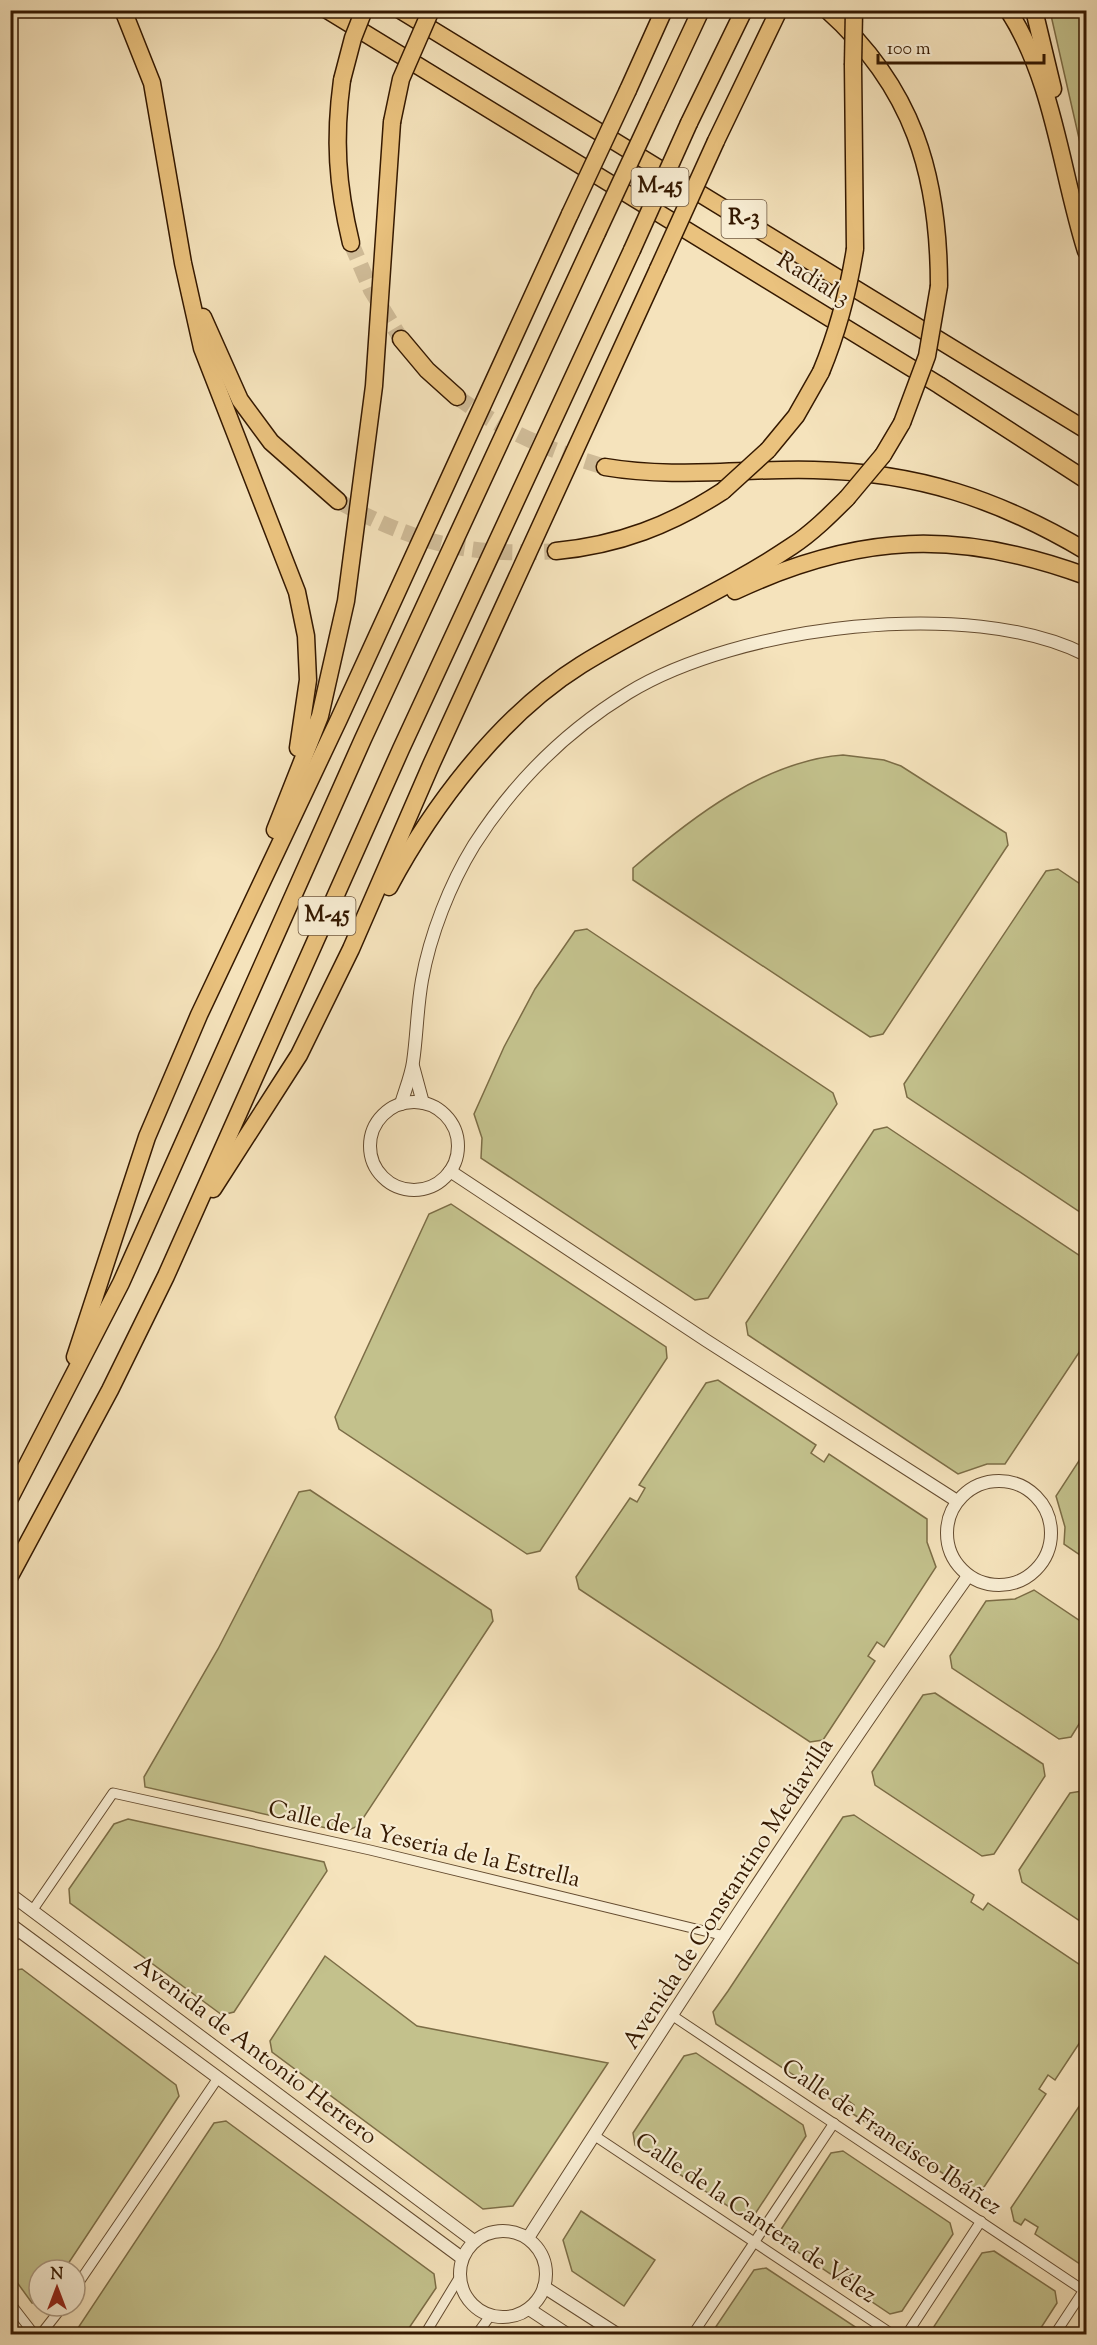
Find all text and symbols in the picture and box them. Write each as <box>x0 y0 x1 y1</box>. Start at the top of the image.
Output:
scale bar <box>878 27 1044 65</box>
text: 100 m <box>887 37 931 63</box>
road number: M-45 <box>632 168 688 206</box>
road number: R-3 <box>722 200 766 238</box>
street label: Radial 3 <box>770 244 856 316</box>
road number: M-45 <box>298 897 356 935</box>
street label: Avenida de Constantino Mediavilla <box>615 1732 843 2056</box>
street label: Calle de la Yeseria de la Estrella <box>264 1792 584 1898</box>
street label: Avenida de Antonio Herrero <box>126 1948 384 2154</box>
street label: Calle de Francisco Ibáñez <box>774 2052 1008 2224</box>
street label: Calle de la Cantera de Vélez <box>627 2125 883 2313</box>
north arrow <box>27 2258 87 2318</box>
text: N <box>51 2264 64 2287</box>

